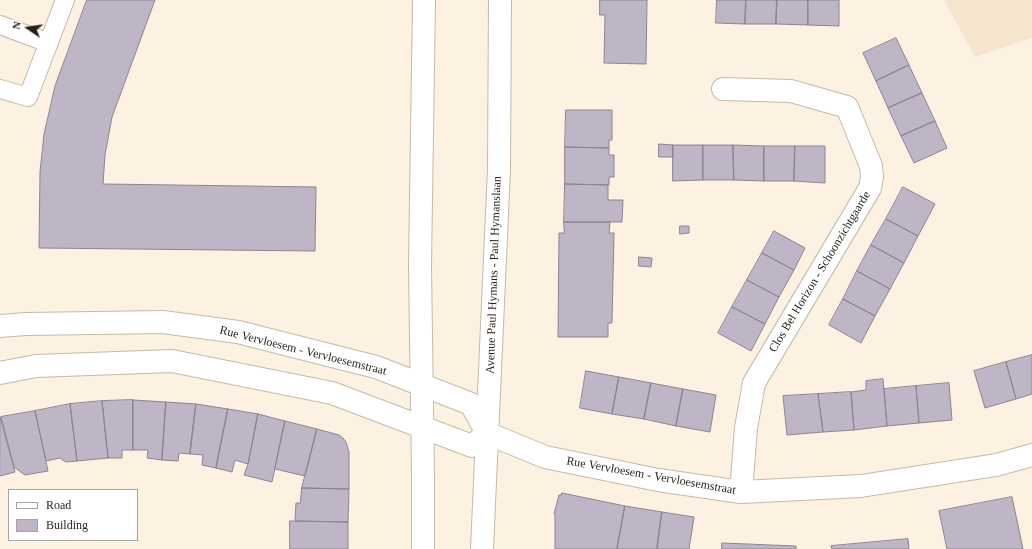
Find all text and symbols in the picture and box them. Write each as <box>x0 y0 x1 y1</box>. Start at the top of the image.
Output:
north arrow <box>8 8 48 48</box>
text: N <box>10 20 23 31</box>
street label: Avenue Paul Hymans - Paul Hymanslaan <box>483 176 505 374</box>
street label: Clos Bel Horizon - Schoonzichtgaarde <box>766 189 874 355</box>
street label: Rue Vervloesem - Vervloesemstraat <box>218 323 388 379</box>
street label: Rue Vervloesem - Vervloesemstraat <box>565 454 737 498</box>
legend <box>8 489 138 541</box>
text: Road <box>46 498 71 512</box>
text: Building <box>46 518 88 532</box>

